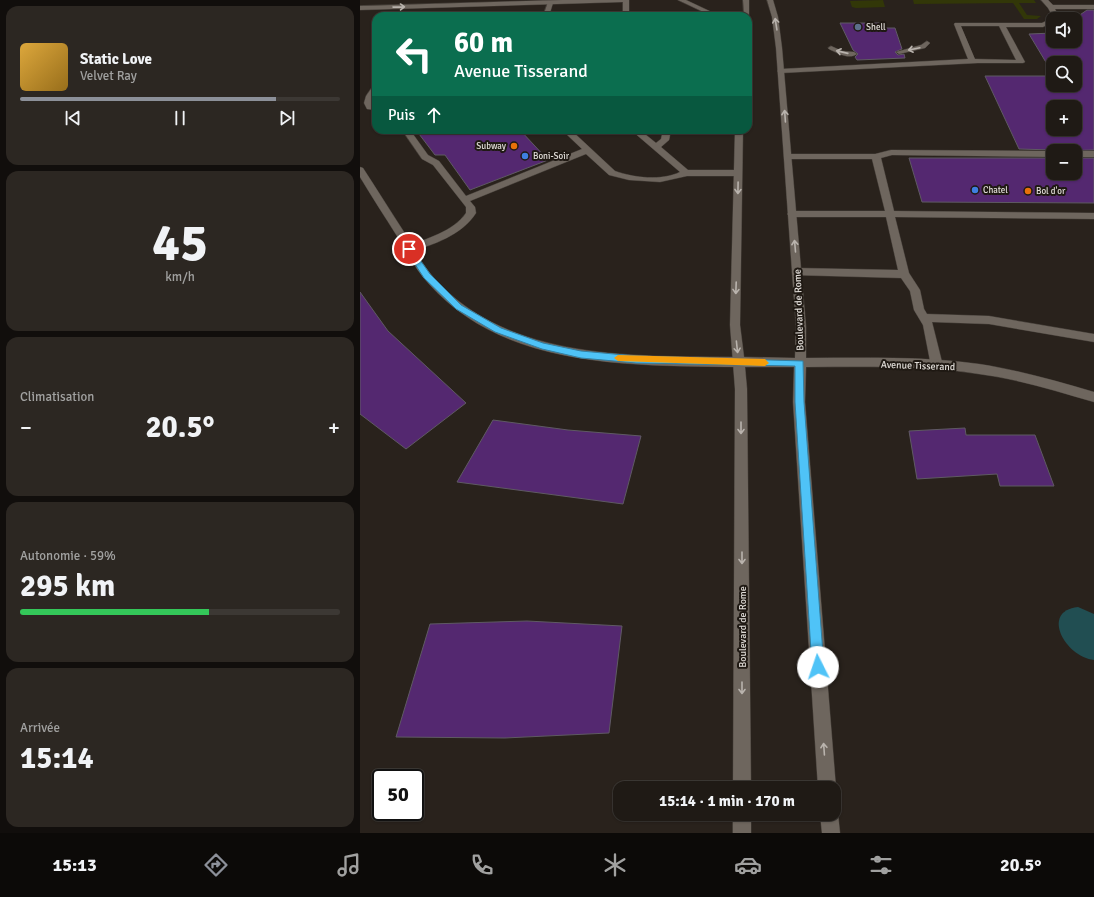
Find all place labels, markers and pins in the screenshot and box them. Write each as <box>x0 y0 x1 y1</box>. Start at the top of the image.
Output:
marker: Shell <box>853 22 863 32</box>
place label: Shell <box>866 22 886 33</box>
place label: Subway <box>476 141 507 152</box>
marker: Subway <box>509 141 519 151</box>
marker: Boni-Soir <box>520 151 530 161</box>
place label: Boni-Soir <box>533 151 570 162</box>
marker: Chatel <box>970 185 980 195</box>
place label: Chatel <box>983 185 1008 196</box>
marker: Bol d'or <box>1023 186 1033 196</box>
place label: Bol d'or <box>1036 186 1066 197</box>
pin <box>392 232 426 266</box>

